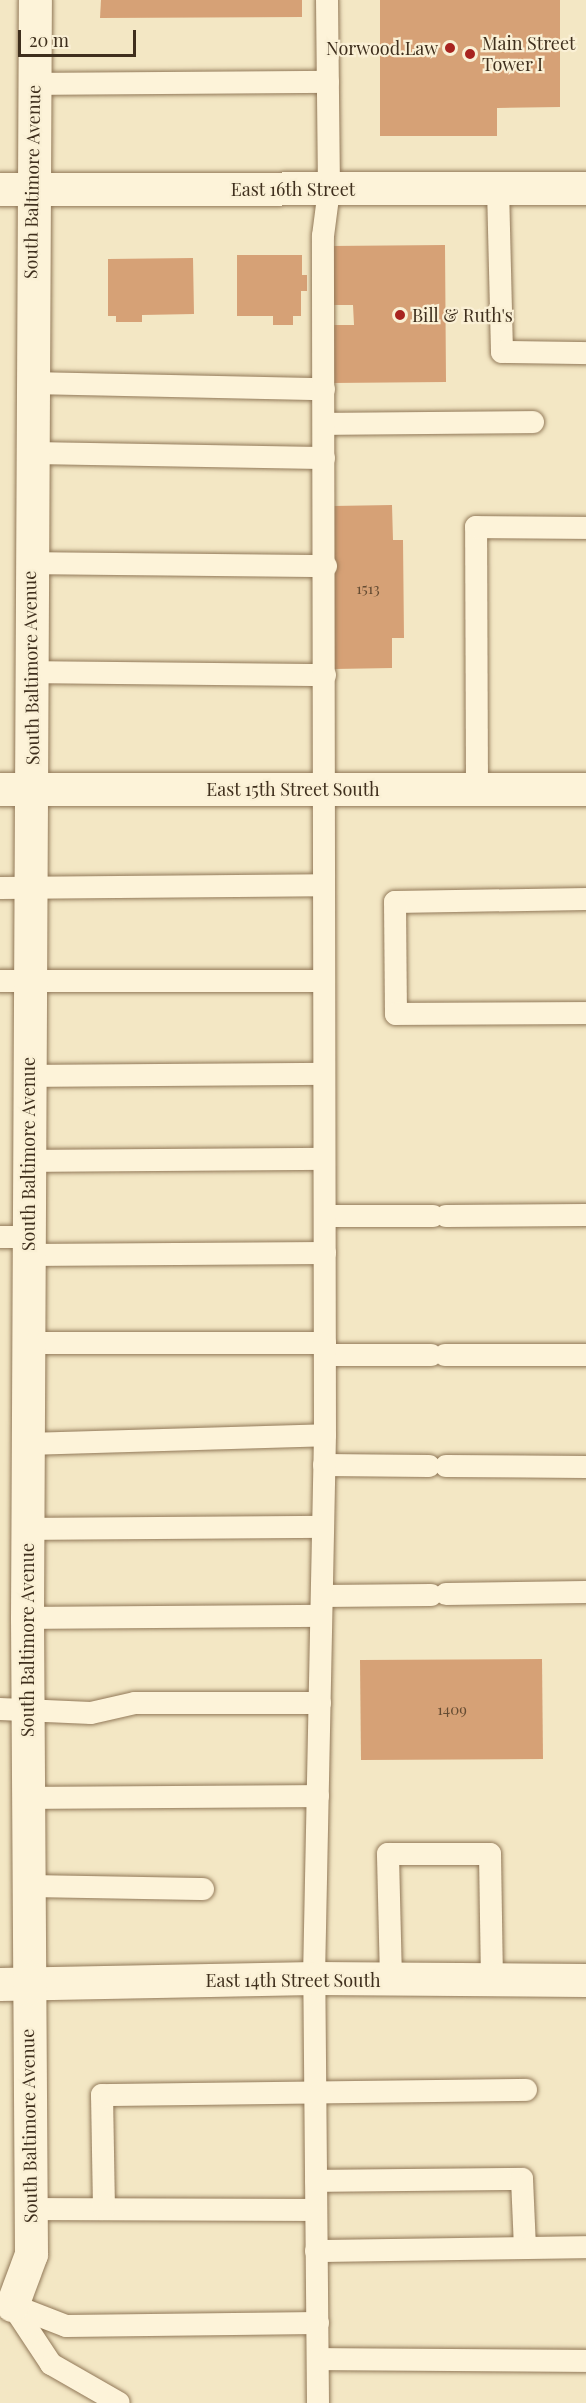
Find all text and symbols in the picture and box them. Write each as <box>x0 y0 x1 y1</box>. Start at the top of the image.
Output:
scale bar <box>21 18 140 56</box>
text: 20 m <box>29 28 69 52</box>
place label: Main Street Tower I <box>482 33 575 76</box>
place label: Norwood.Law <box>326 37 438 59</box>
marker: Norwood.Law <box>443 41 457 55</box>
marker: Main Street Tower I <box>463 47 477 61</box>
street label: South Baltimore Avenue <box>20 84 44 280</box>
street label: East 16th Street <box>231 178 355 200</box>
place label: Bill & Ruth's <box>412 304 513 326</box>
marker: Bill & Ruth's <box>393 308 407 322</box>
street label: South Baltimore Avenue <box>19 570 43 766</box>
house number: 1513 <box>356 580 380 598</box>
street label: East 15th Street South <box>206 778 380 800</box>
street label: South Baltimore Avenue <box>17 1057 39 1251</box>
street label: South Baltimore Avenue <box>16 1543 38 1737</box>
house number: 1409 <box>437 1701 467 1719</box>
street label: East 14th Street South <box>205 1969 381 1991</box>
street label: South Baltimore Avenue <box>17 2028 41 2224</box>

